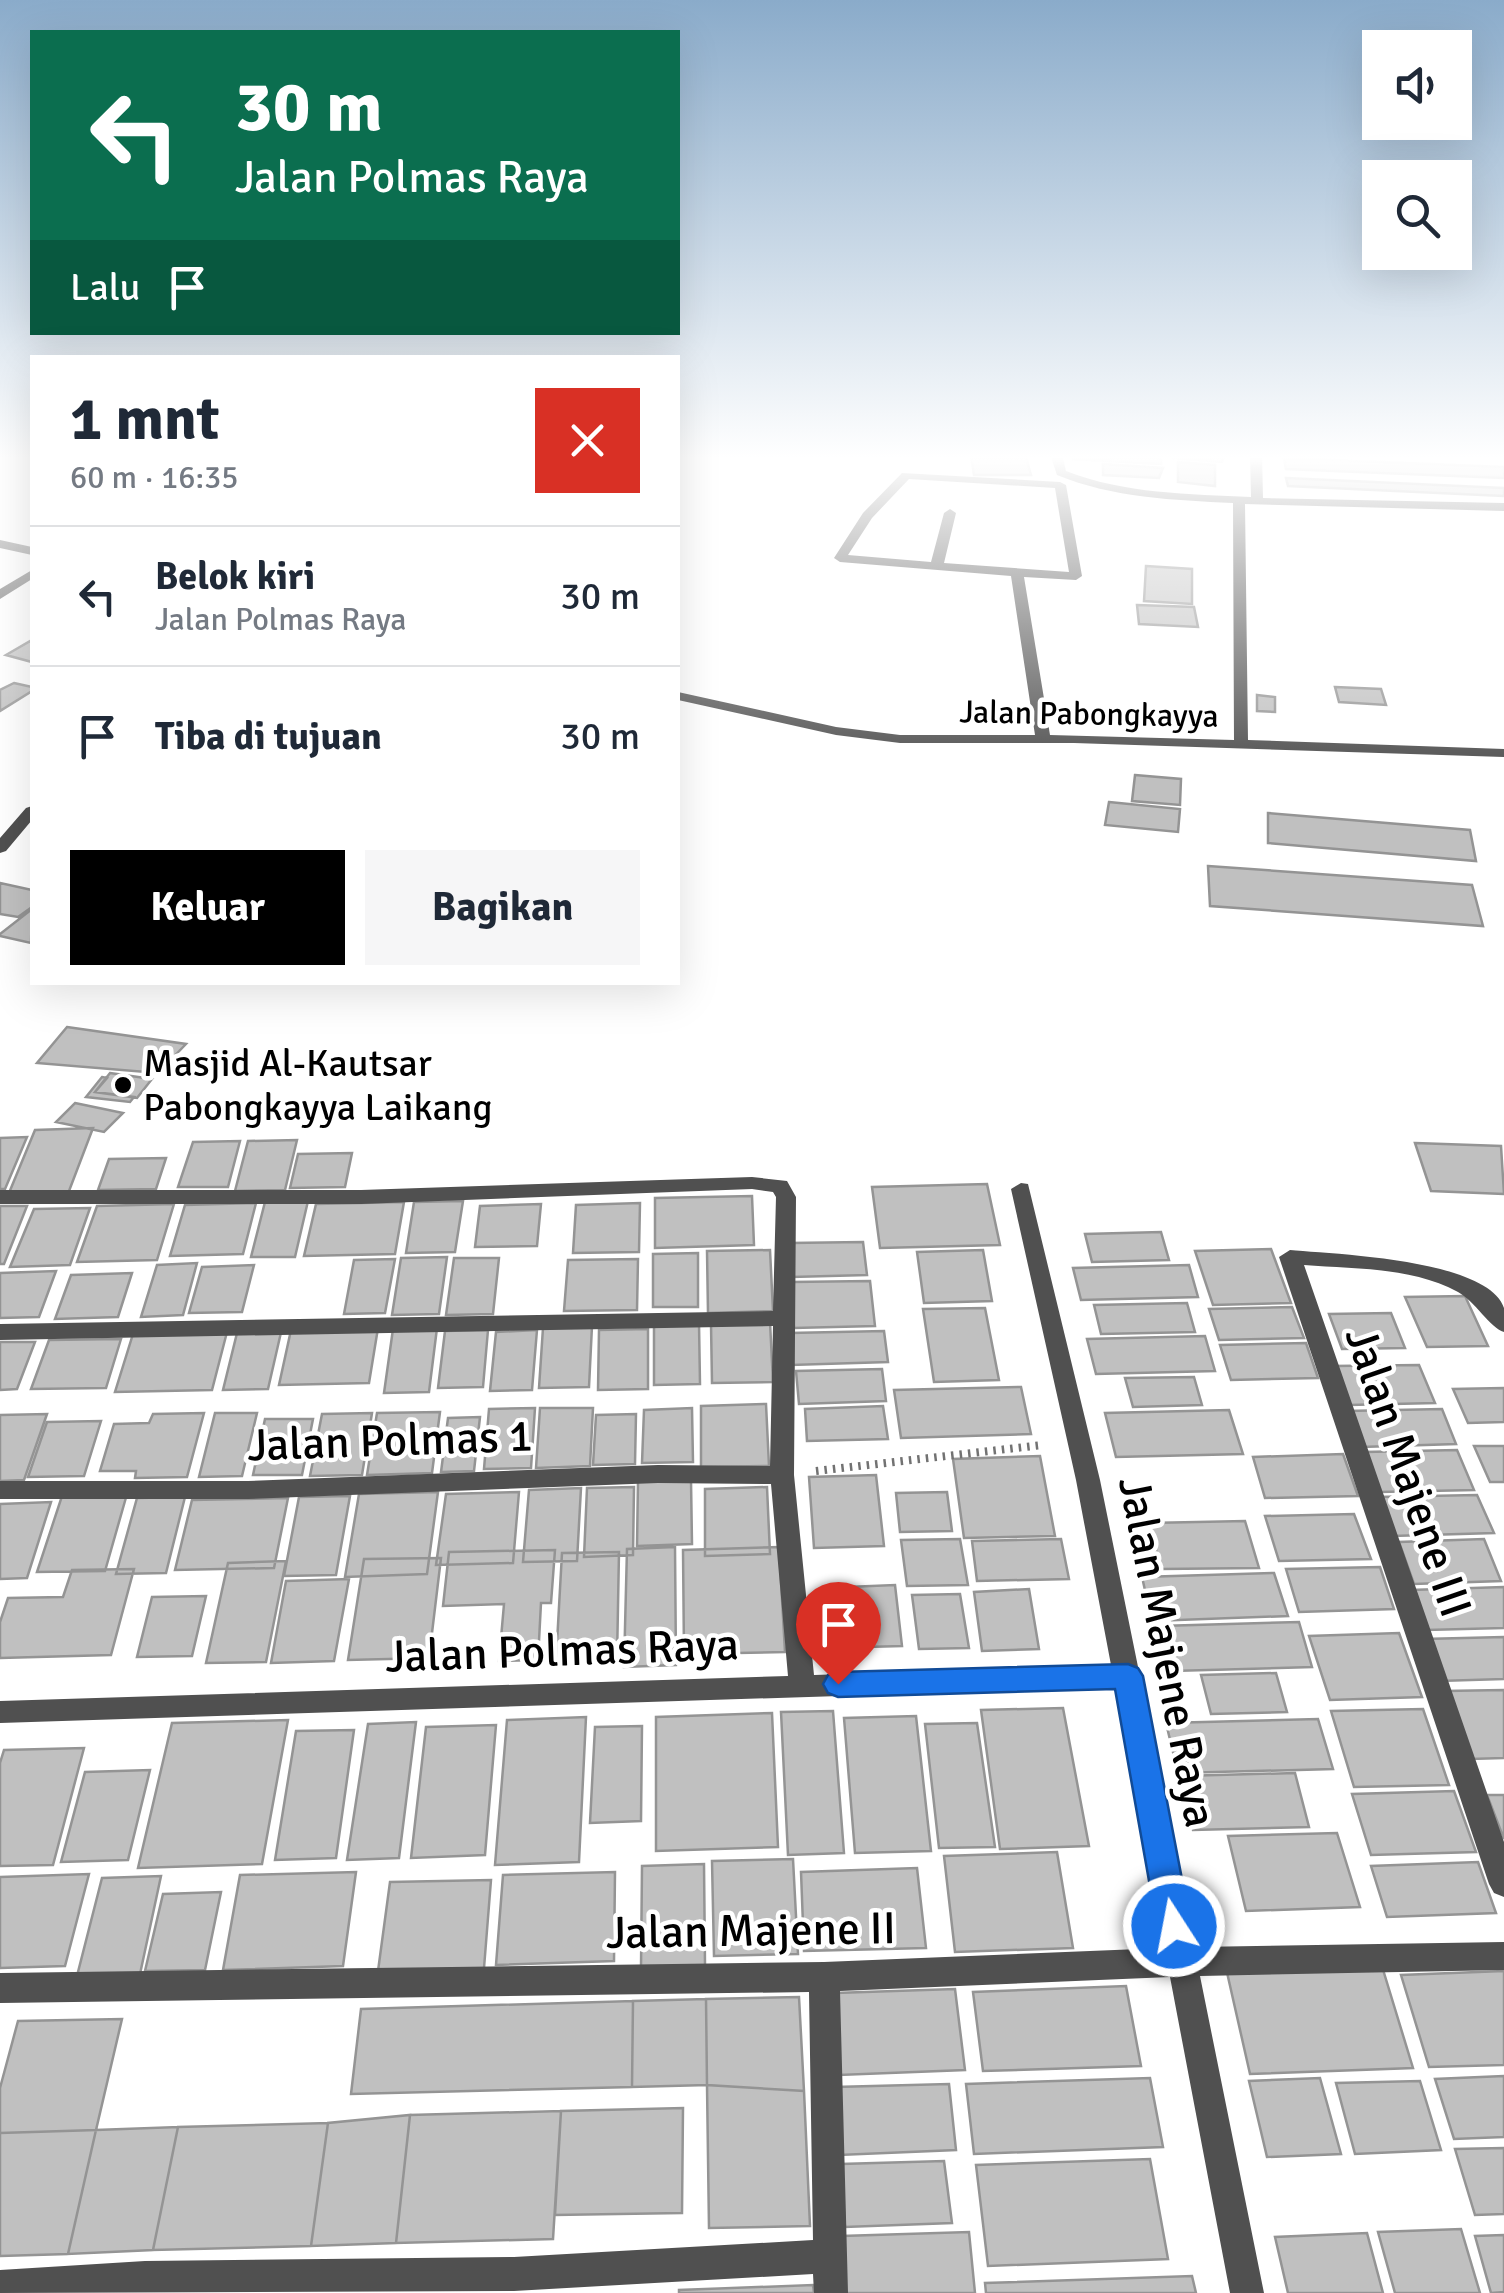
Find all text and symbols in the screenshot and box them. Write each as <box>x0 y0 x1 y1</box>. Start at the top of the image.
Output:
map controls <box>1362 30 1472 270</box>
button: sound <box>1362 30 1472 140</box>
text: 30 m <box>235 64 383 150</box>
icon: left <box>70 70 200 200</box>
text: Jalan Polmas Raya <box>235 150 589 205</box>
button: search <box>1362 160 1472 270</box>
icon: arrive <box>160 260 215 315</box>
text: Lalu <box>70 264 140 311</box>
text: 1 mnt <box>70 383 219 457</box>
button: close <box>535 388 640 493</box>
text: 60 m · 16:35 <box>70 458 239 497</box>
text: Belok kiri <box>155 553 315 600</box>
icon: left <box>70 569 125 624</box>
text: 30 m <box>560 573 640 620</box>
text: Jalan Polmas Raya <box>155 600 407 639</box>
street label: Jalan Pabongkayya <box>959 692 1219 736</box>
icon: arrive <box>70 709 125 764</box>
text: Tiba di tujuan <box>155 713 382 760</box>
text: 30 m <box>560 713 640 760</box>
button: Keluar <box>70 850 345 965</box>
button: Bagikan <box>365 850 640 965</box>
place label: Masjid Al-Kautsar Pabongkayya Laikang <box>143 1040 493 1131</box>
marker: Masjid Al-Kautsar Pabongkayya Laikang <box>112 1074 134 1096</box>
street label: Jalan Majene III <box>1333 1320 1483 1624</box>
street label: Jalan Polmas 1 <box>246 1409 534 1473</box>
street label: Jalan Majene Raya <box>1106 1472 1228 1832</box>
pin <box>796 1582 881 1685</box>
icon: arrive <box>811 1597 866 1652</box>
street label: Jalan Polmas Raya <box>384 1617 740 1685</box>
position arrow <box>1122 1874 1226 1978</box>
street label: Jalan Majene II <box>606 1901 896 1961</box>

